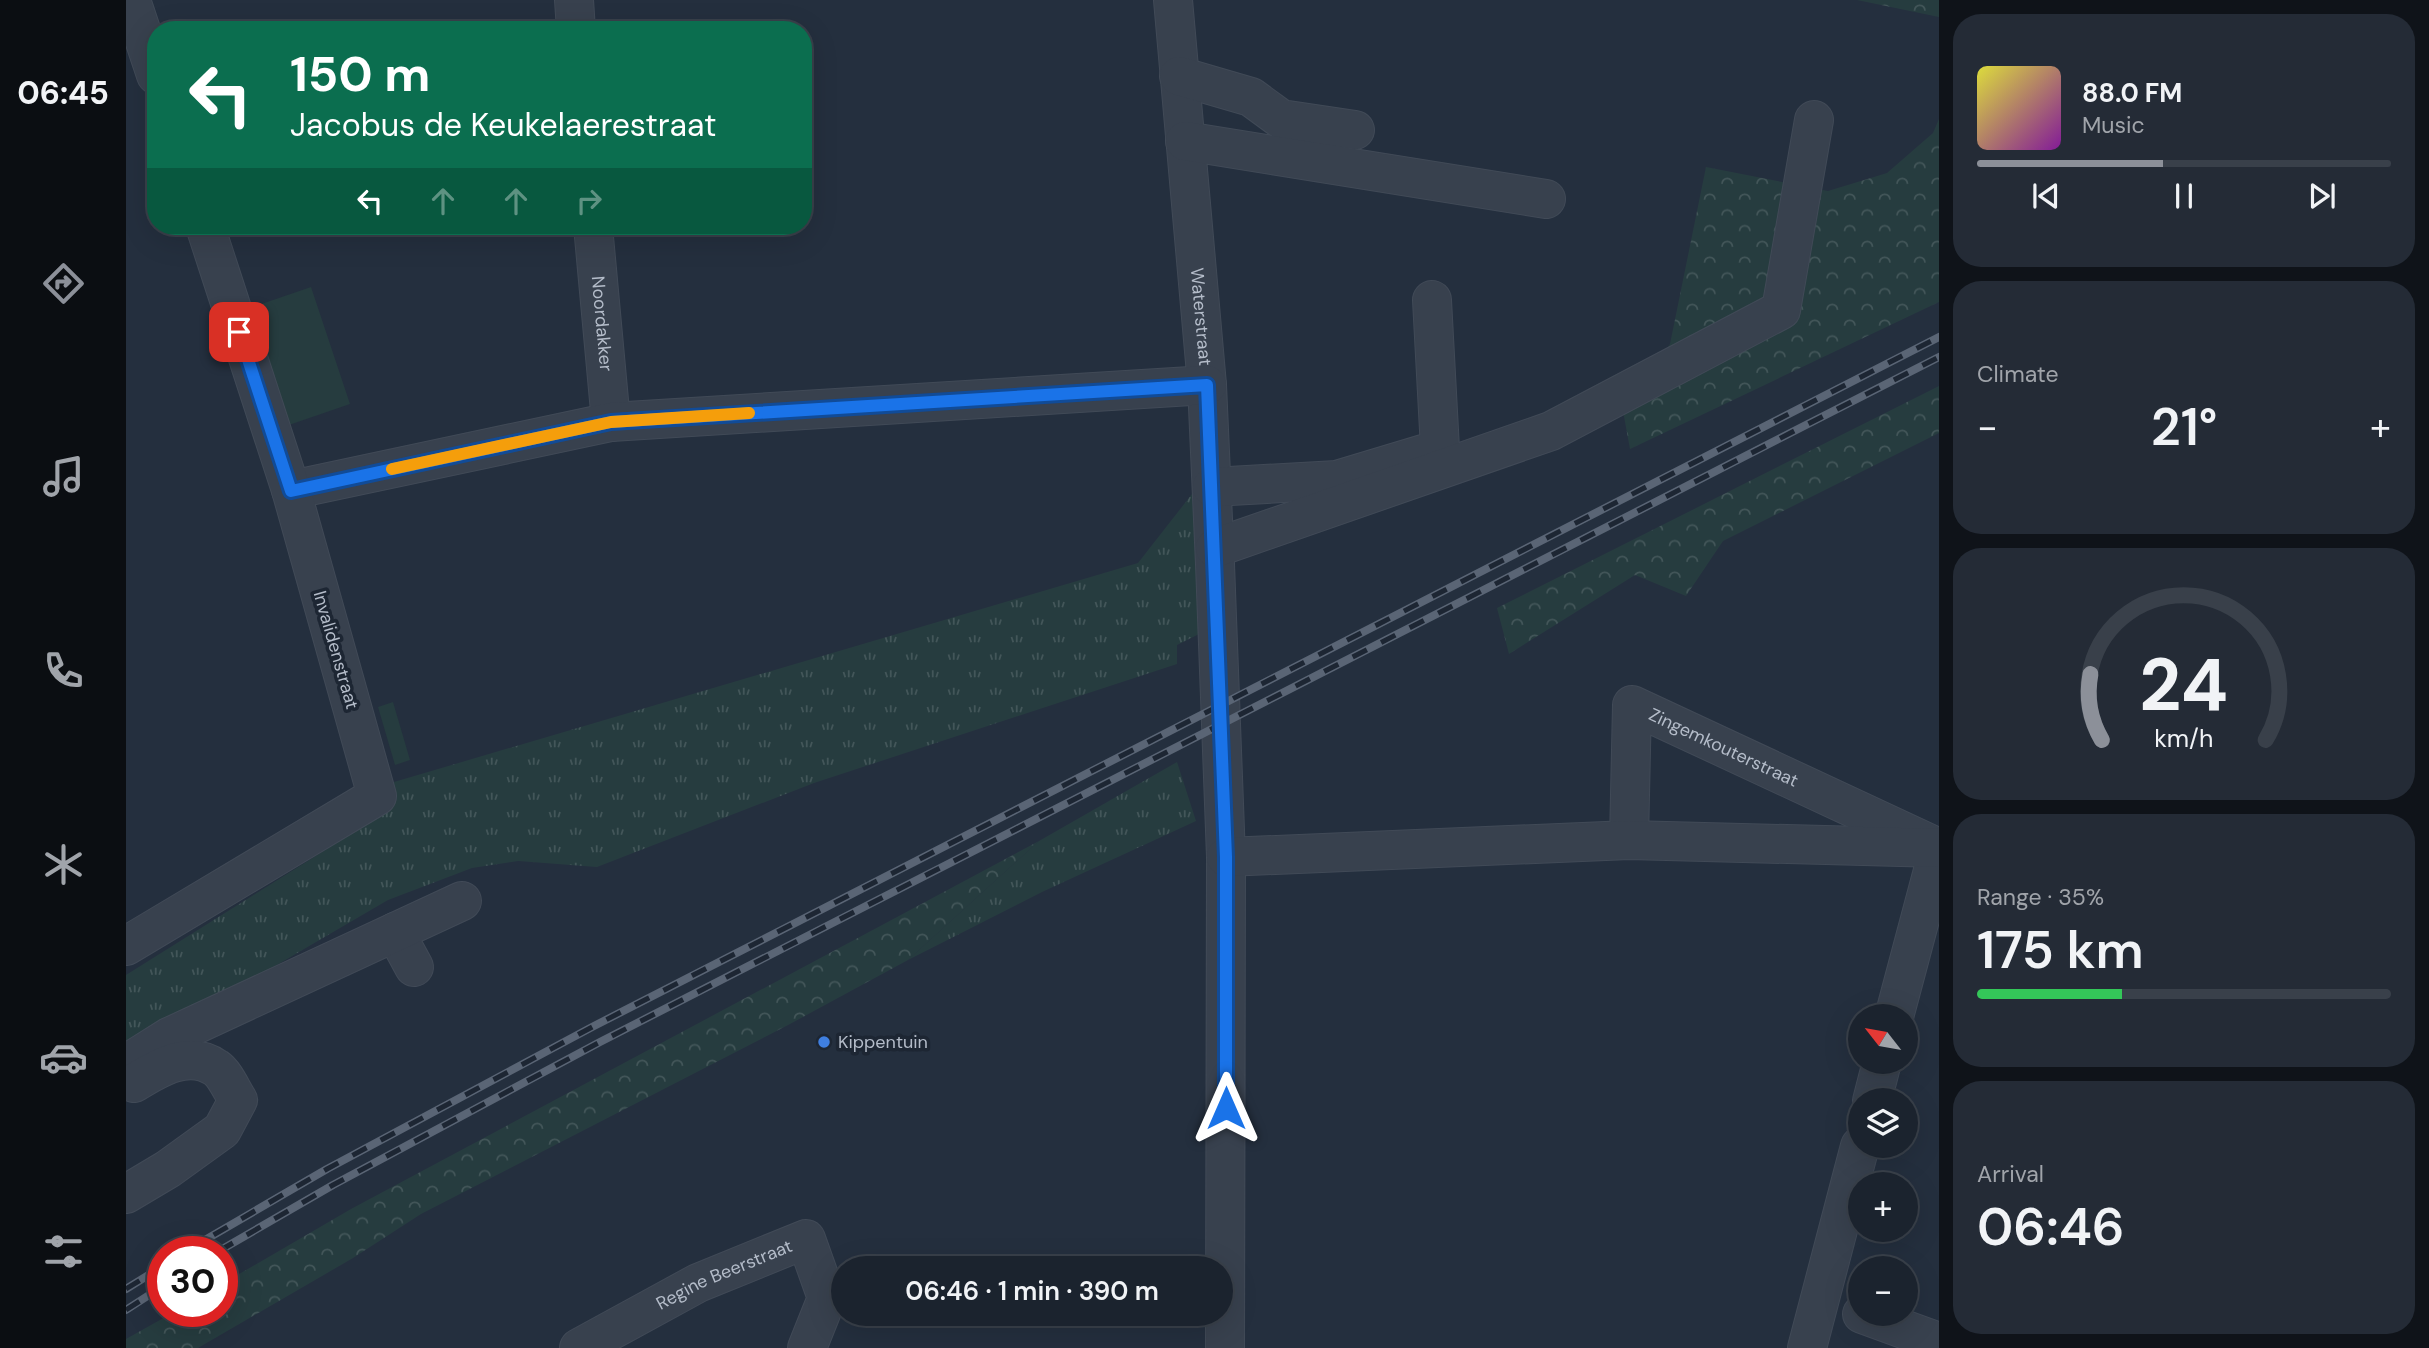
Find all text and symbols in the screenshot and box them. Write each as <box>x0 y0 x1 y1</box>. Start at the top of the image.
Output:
text: 150 m <box>290 42 430 106</box>
icon: left <box>175 49 266 140</box>
text: 06:45 <box>17 72 109 114</box>
text: 88.0 FM <box>2082 76 2182 110</box>
text: Jacobus de Keukelaerestraat <box>290 104 717 146</box>
text: Music <box>2082 110 2145 140</box>
icon: previous <box>2027 177 2065 215</box>
icon: pause <box>2165 177 2203 215</box>
icon: next <box>2303 177 2341 215</box>
icon: left <box>351 182 389 220</box>
icon: ahead <box>424 182 462 220</box>
icon: ahead <box>497 182 535 220</box>
icon: right <box>570 182 608 220</box>
icon: directions <box>39 259 88 308</box>
street label: Waterstraat <box>1185 267 1217 367</box>
street label: Noordakker <box>586 275 618 373</box>
pin <box>209 302 269 362</box>
icon: arrive <box>220 313 258 351</box>
text: Climate <box>1977 359 2059 389</box>
text: 21° <box>2151 393 2217 461</box>
text: − <box>1977 402 1998 452</box>
text: + <box>2370 402 2391 452</box>
icon: music <box>39 452 88 501</box>
street label: Invalidenstraat <box>308 588 364 712</box>
text: 24 <box>2140 638 2228 733</box>
icon: phone <box>39 646 88 695</box>
street label: Zingemkouterstraat <box>1645 702 1802 793</box>
text: km/h <box>2154 722 2214 755</box>
icon: climate <box>39 840 88 889</box>
text: Range · 35% <box>1977 882 2104 912</box>
text: 175 km <box>1977 916 2144 984</box>
north arrow <box>1848 1004 1918 1074</box>
map controls <box>1848 1004 1918 1326</box>
place label: Kippentuin <box>838 1030 928 1054</box>
icon: car <box>39 1033 88 1082</box>
marker: Kippentuin <box>816 1034 832 1050</box>
position arrow <box>1189 1071 1263 1145</box>
button: layers <box>1848 1088 1918 1158</box>
text: Arrival <box>1977 1159 2044 1189</box>
button: + <box>1848 1172 1918 1242</box>
text: 06:46 <box>1977 1193 2125 1261</box>
icon: filters <box>39 1227 88 1276</box>
street label: Regine Beerstraat <box>652 1234 796 1316</box>
speed limit sign: 30 <box>147 1236 238 1327</box>
button: − <box>1848 1256 1918 1326</box>
text: 06:46 · 1 min · 390 m <box>905 1274 1159 1308</box>

